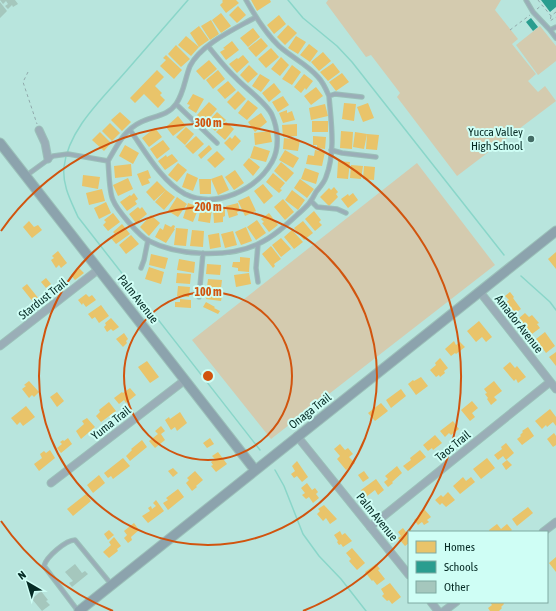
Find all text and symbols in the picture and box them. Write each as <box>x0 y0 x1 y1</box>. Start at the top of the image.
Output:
text: 300 m <box>194 116 222 130</box>
place label: Yucca Valley High School <box>468 125 524 153</box>
marker: Yucca Valley High School <box>526 134 536 144</box>
text: 200 m <box>194 200 222 214</box>
street label: Palm Avenue <box>115 272 161 326</box>
street label: Stardust Trail <box>16 275 71 322</box>
text: 100 m <box>194 285 222 299</box>
street label: Amador Avenue <box>492 292 546 356</box>
centre of rings <box>201 369 215 383</box>
street label: Onaga Trail <box>286 390 335 432</box>
street label: Yuma Trail <box>88 403 134 443</box>
street label: Taos Trail <box>433 427 474 464</box>
street label: Palm Avenue <box>353 490 401 544</box>
legend <box>408 531 548 603</box>
text: Homes <box>444 540 475 554</box>
text: Schools <box>444 560 478 574</box>
north arrow <box>8 563 48 603</box>
text: N <box>16 568 28 582</box>
text: Other <box>444 580 470 594</box>

